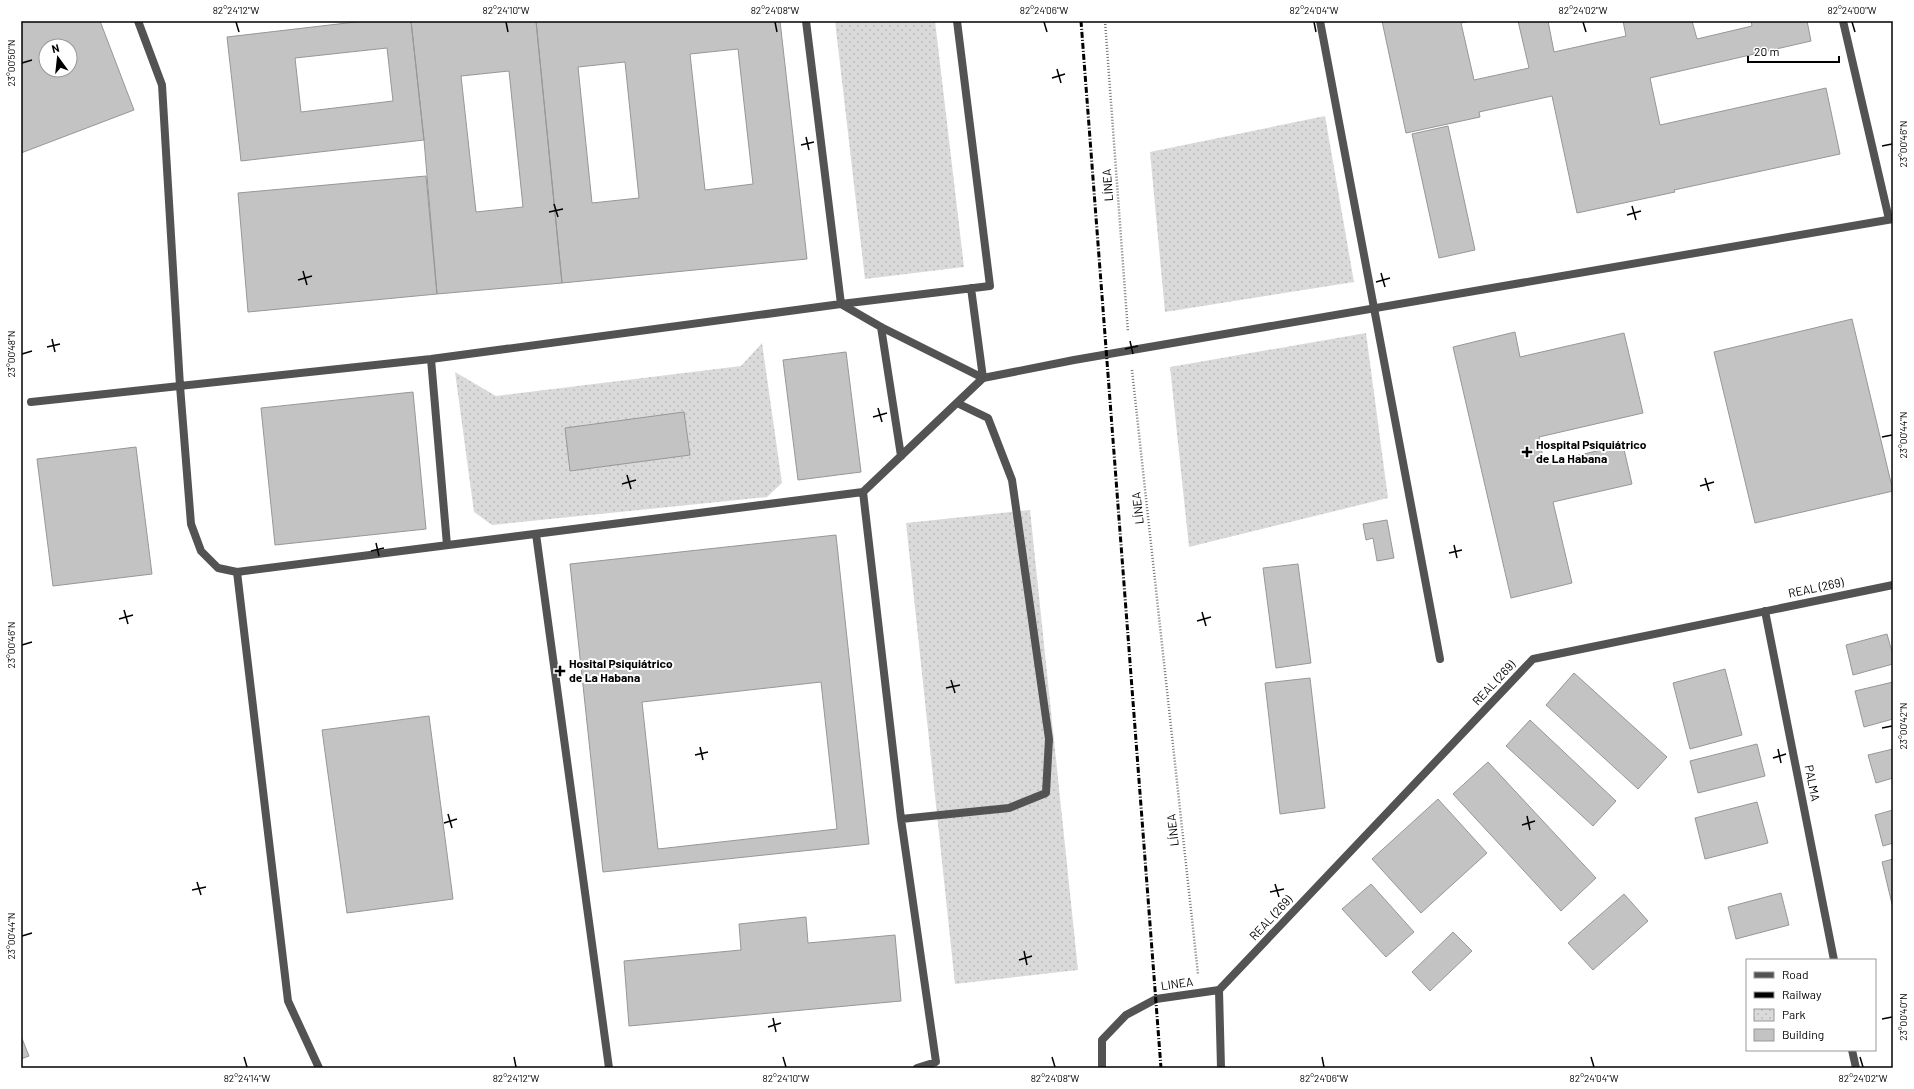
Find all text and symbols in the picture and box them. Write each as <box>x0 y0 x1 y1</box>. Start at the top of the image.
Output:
text: 82°24'12"W <box>213 4 260 16</box>
text: 82°24'10"W <box>483 4 530 16</box>
text: 82°24'08"W <box>751 4 800 16</box>
text: 82°24'06"W <box>1020 4 1069 16</box>
text: 82°24'04"W <box>1290 4 1339 16</box>
text: 82°24'02"W <box>1559 4 1608 16</box>
text: 82°24'00"W <box>1827 4 1877 16</box>
north arrow <box>38 38 78 78</box>
scale bar <box>1748 38 1839 64</box>
text: 23°00'50"N <box>5 39 17 87</box>
text: N <box>50 41 61 55</box>
text: 20 m <box>1754 44 1780 58</box>
text: 23°00'46"N <box>1897 121 1909 167</box>
street label: LÍNEA <box>1099 168 1115 202</box>
text: 23°00'48"N <box>5 331 17 377</box>
text: 23°00'44"N <box>1897 411 1909 459</box>
place label: Hospital Psiquiátrico de La Habana <box>1536 437 1647 465</box>
marker: Hospital Psiquiátrico de La Habana <box>1521 446 1533 458</box>
street label: LÍNEA <box>1128 491 1146 525</box>
street label: REAL (269) <box>1787 574 1846 600</box>
text: 23°00'46"N <box>5 622 17 668</box>
place label: Hosital Psiquiátrico de La Habana <box>569 656 673 684</box>
street label: REAL (269) <box>1469 656 1518 708</box>
marker: Hosital Psiquiátrico de La Habana <box>554 665 566 677</box>
text: 23°00'42"N <box>1897 702 1909 750</box>
street label: PALMA <box>1803 763 1823 802</box>
street label: LÍNEA <box>1163 813 1181 847</box>
street label: REAL (269) <box>1246 891 1295 943</box>
text: 23°00'44"N <box>5 912 17 960</box>
legend <box>1746 959 1876 1051</box>
text: Road <box>1782 967 1809 981</box>
street label: LINEA <box>1160 974 1194 992</box>
text: Railway <box>1782 987 1822 1001</box>
text: 23°00'40"N <box>1897 993 1909 1041</box>
text: Park <box>1782 1007 1806 1021</box>
text: Building <box>1782 1027 1824 1041</box>
text: 82°24'14"W <box>224 1072 271 1084</box>
text: 82°24'12"W <box>493 1072 540 1084</box>
text: 82°24'10"W <box>763 1072 810 1084</box>
text: 82°24'08"W <box>1031 1072 1080 1084</box>
text: 82°24'06"W <box>1300 1072 1349 1084</box>
text: 82°24'04"W <box>1570 1072 1619 1084</box>
text: 82°24'02"W <box>1839 1072 1888 1084</box>

